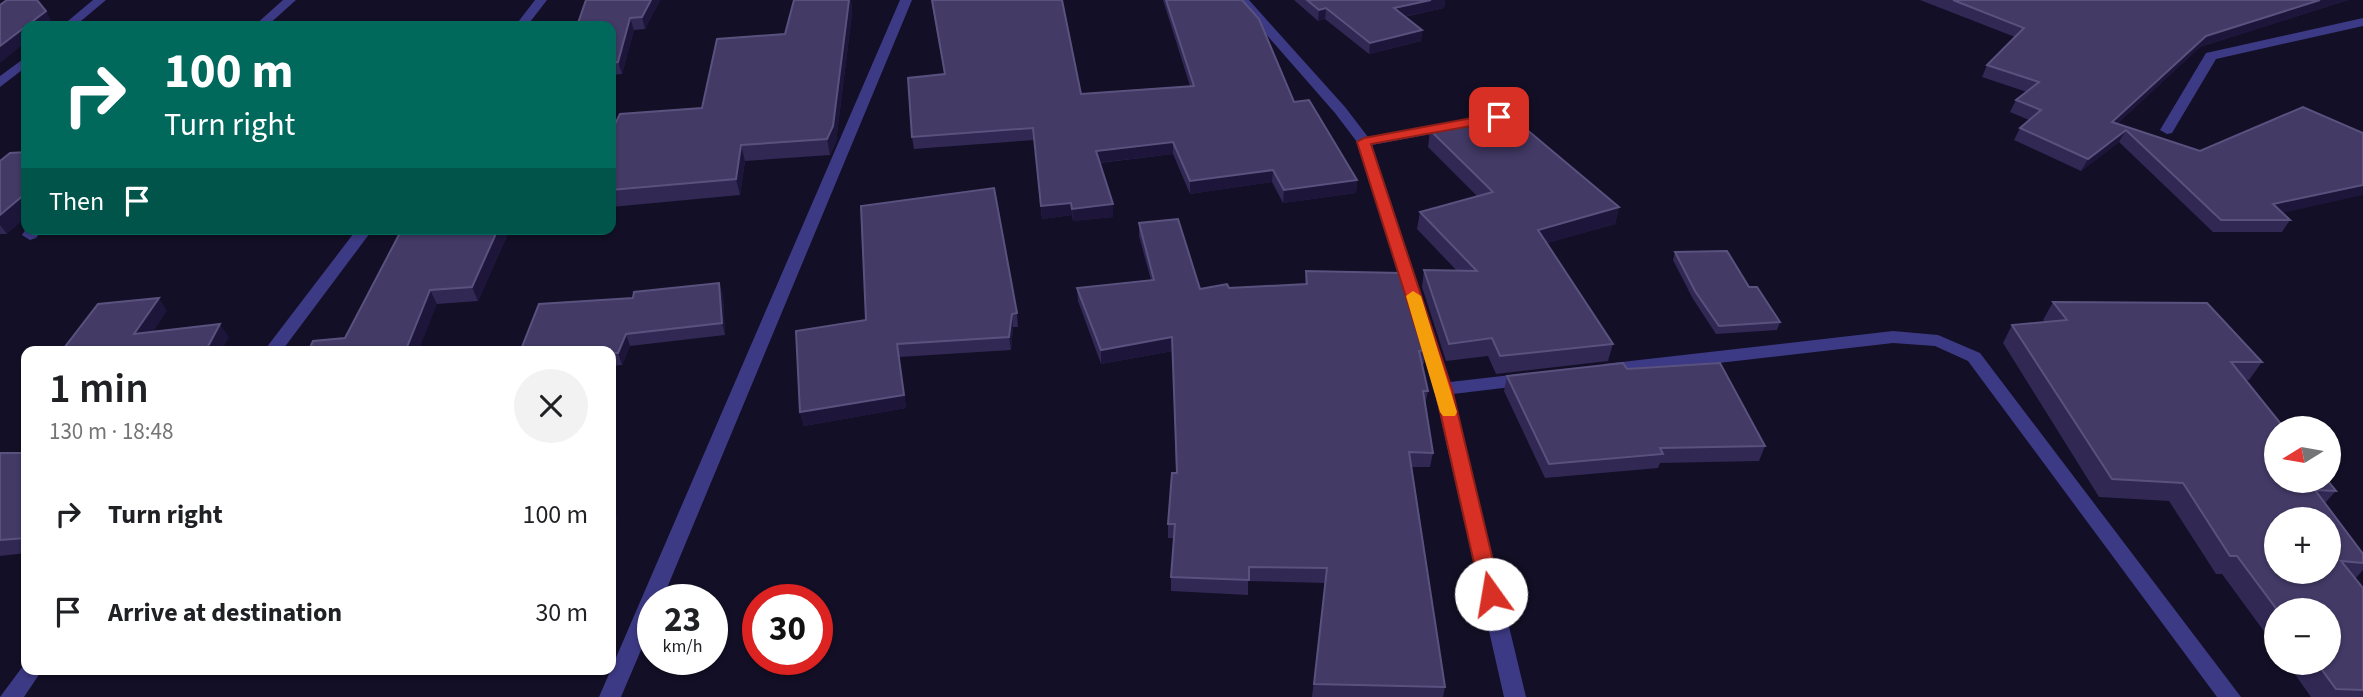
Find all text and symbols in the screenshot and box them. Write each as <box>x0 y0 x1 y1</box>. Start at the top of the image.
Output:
text: 100 m <box>164 37 293 107</box>
icon: right <box>49 49 140 140</box>
pin <box>1469 87 1529 147</box>
icon: arrive <box>1480 98 1518 136</box>
text: Turn right <box>164 102 295 148</box>
icon: arrive <box>118 182 156 220</box>
text: Then <box>49 183 104 220</box>
text: 1 min <box>49 359 149 419</box>
button: close <box>514 369 588 443</box>
text: 130 m · 18:48 <box>49 415 173 448</box>
north arrow <box>2264 416 2342 494</box>
map controls <box>2264 416 2341 675</box>
icon: right <box>49 495 87 533</box>
text: Turn right <box>108 496 223 533</box>
text: 100 m <box>522 496 588 533</box>
button: + <box>2264 507 2341 584</box>
position arrow <box>1454 557 1528 631</box>
speed limit sign: 30 <box>742 584 833 675</box>
icon: arrive <box>49 593 87 631</box>
text: Arrive at destination <box>108 594 342 631</box>
text: 30 m <box>535 594 588 631</box>
text: 23 <box>664 595 701 645</box>
button: − <box>2264 598 2341 675</box>
text: km/h <box>663 634 702 659</box>

